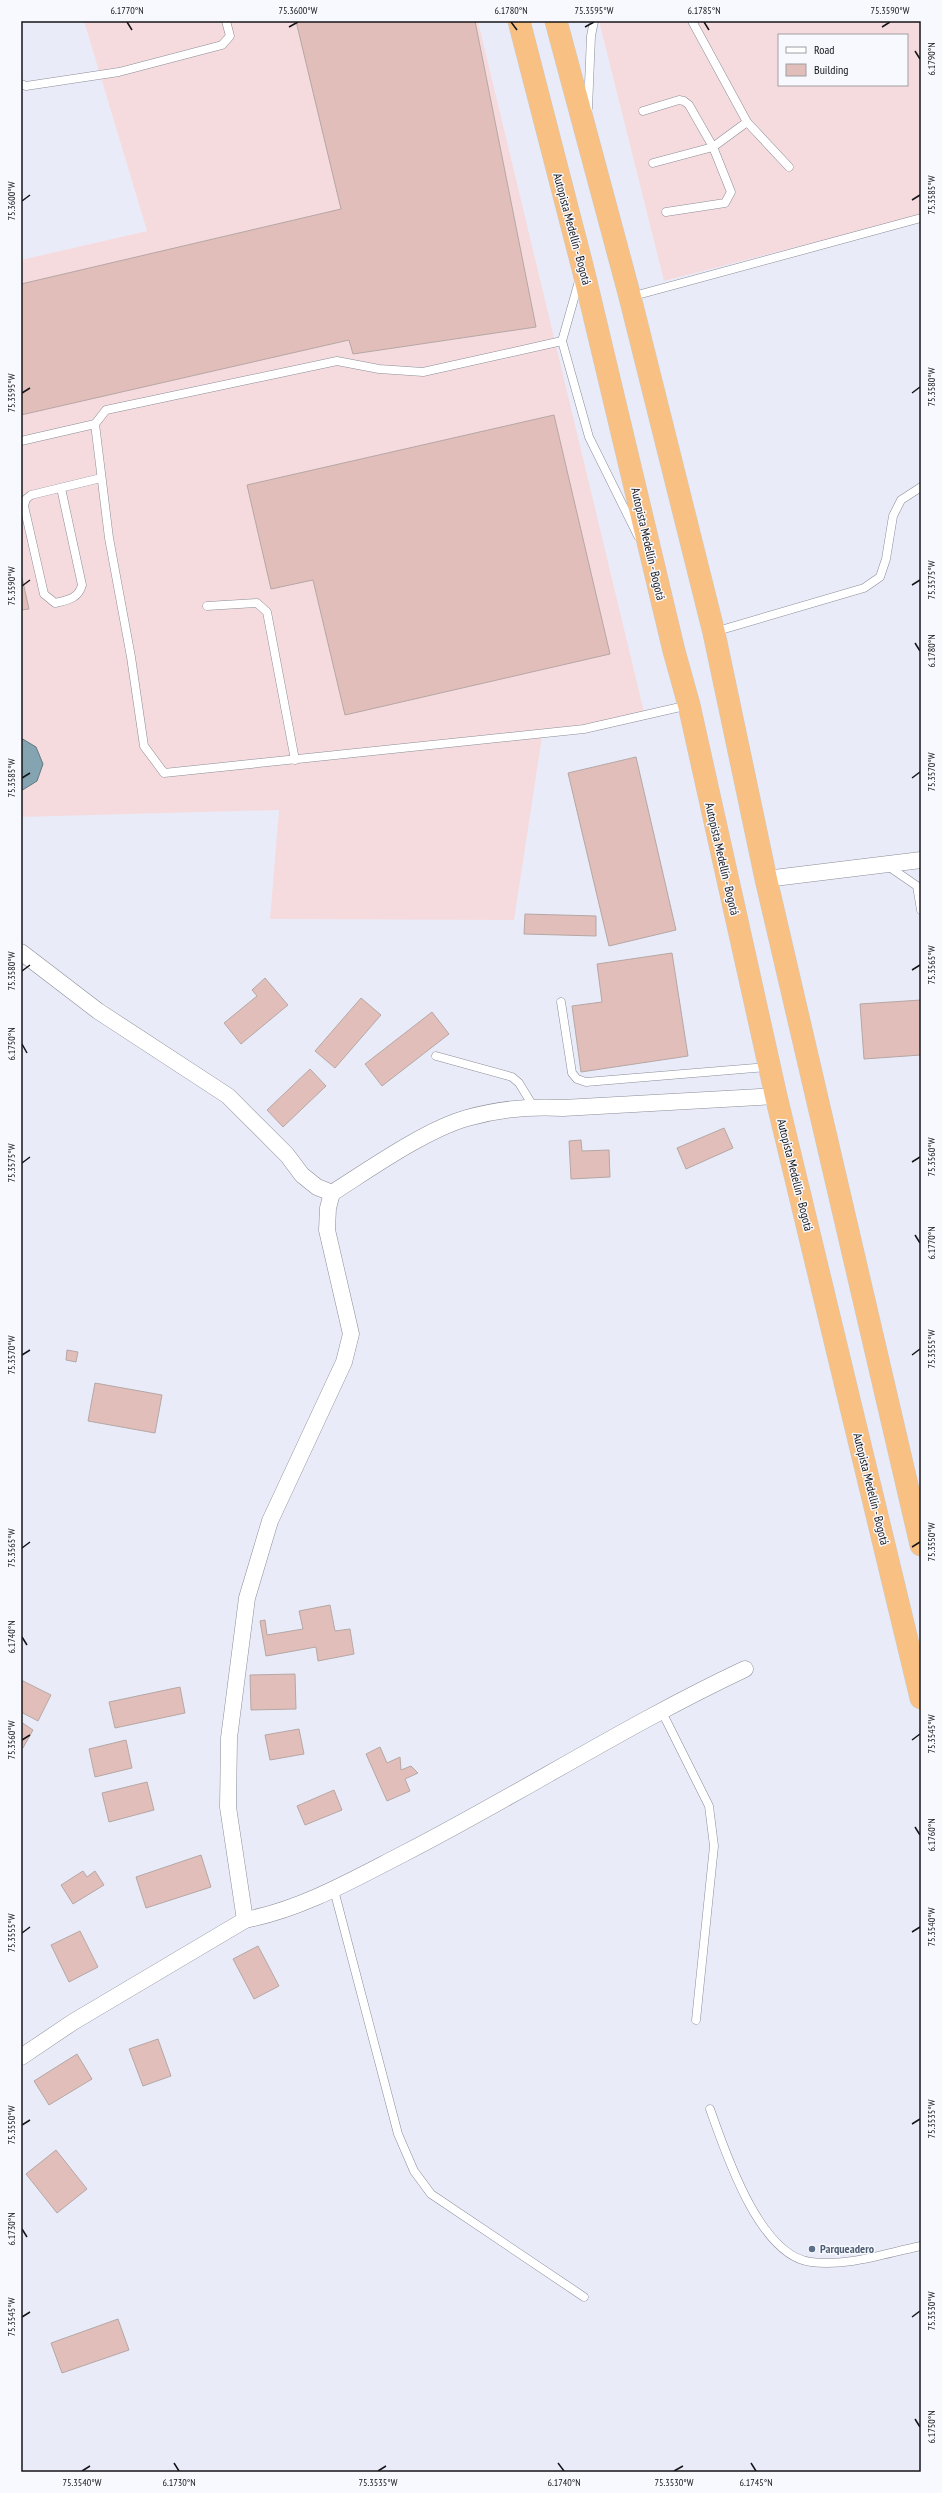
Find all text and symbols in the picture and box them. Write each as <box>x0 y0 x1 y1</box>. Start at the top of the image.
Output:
text: 6.1770°N <box>110 4 144 17</box>
text: 75.3600°W <box>279 4 318 17</box>
text: 6.1780°N <box>494 4 528 17</box>
text: 75.3595°W <box>575 4 614 17</box>
text: 6.1785°N <box>687 4 721 17</box>
text: 75.3590°W <box>871 4 910 17</box>
legend <box>778 34 908 86</box>
text: Road <box>814 42 834 57</box>
text: 6.1790°N <box>925 42 938 76</box>
text: Building <box>814 62 849 77</box>
street label: Autopista Medellín - Bogotá <box>550 171 595 287</box>
text: 75.3585°W <box>925 175 938 214</box>
text: 75.3600°W <box>5 181 18 220</box>
text: 75.3580°W <box>925 367 938 406</box>
text: 75.3595°W <box>5 373 18 412</box>
street label: Autopista Medellín - Bogotá <box>628 486 669 602</box>
text: 75.3575°W <box>925 560 938 599</box>
text: 75.3590°W <box>5 566 18 605</box>
text: 6.1780°N <box>925 634 938 668</box>
text: 75.3570°W <box>925 752 938 791</box>
text: 75.3585°W <box>5 758 18 797</box>
street label: Autopista Medellín - Bogotá <box>702 801 743 917</box>
text: 75.3565°W <box>925 945 938 984</box>
text: 75.3580°W <box>5 951 18 990</box>
text: 6.1750°N <box>5 1027 18 1061</box>
street label: Autopista Medellín - Bogotá <box>774 1117 817 1233</box>
text: 75.3560°W <box>925 1137 938 1176</box>
text: 75.3575°W <box>5 1143 18 1182</box>
text: 6.1770°N <box>925 1226 938 1260</box>
text: 75.3555°W <box>925 1329 938 1368</box>
text: 75.3570°W <box>5 1335 18 1374</box>
street label: Autopista Medellín - Bogotá <box>850 1431 893 1547</box>
text: 75.3550°W <box>925 1522 938 1561</box>
text: 75.3565°W <box>5 1528 18 1567</box>
text: 6.1740°N <box>5 1620 18 1654</box>
text: 75.3545°W <box>925 1714 938 1753</box>
text: 75.3560°W <box>5 1720 18 1759</box>
text: 6.1760°N <box>925 1818 938 1852</box>
text: 75.3540°W <box>925 1907 938 1946</box>
text: 75.3555°W <box>5 1913 18 1952</box>
text: 75.3535°W <box>925 2099 938 2138</box>
text: 75.3550°W <box>5 2105 18 2144</box>
text: 6.1730°N <box>5 2212 18 2246</box>
place label: Parqueadero <box>820 2241 875 2256</box>
marker: Parqueadero <box>807 2244 817 2254</box>
text: 75.3530°W <box>925 2291 938 2330</box>
text: 75.3545°W <box>5 2297 18 2336</box>
text: 6.1750°N <box>925 2410 938 2444</box>
text: 75.3540°W <box>63 2476 102 2489</box>
text: 6.1730°N <box>162 2476 196 2489</box>
text: 75.3535°W <box>359 2476 398 2489</box>
text: 6.1740°N <box>547 2476 581 2489</box>
text: 75.3530°W <box>655 2476 694 2489</box>
text: 6.1745°N <box>739 2476 773 2489</box>

